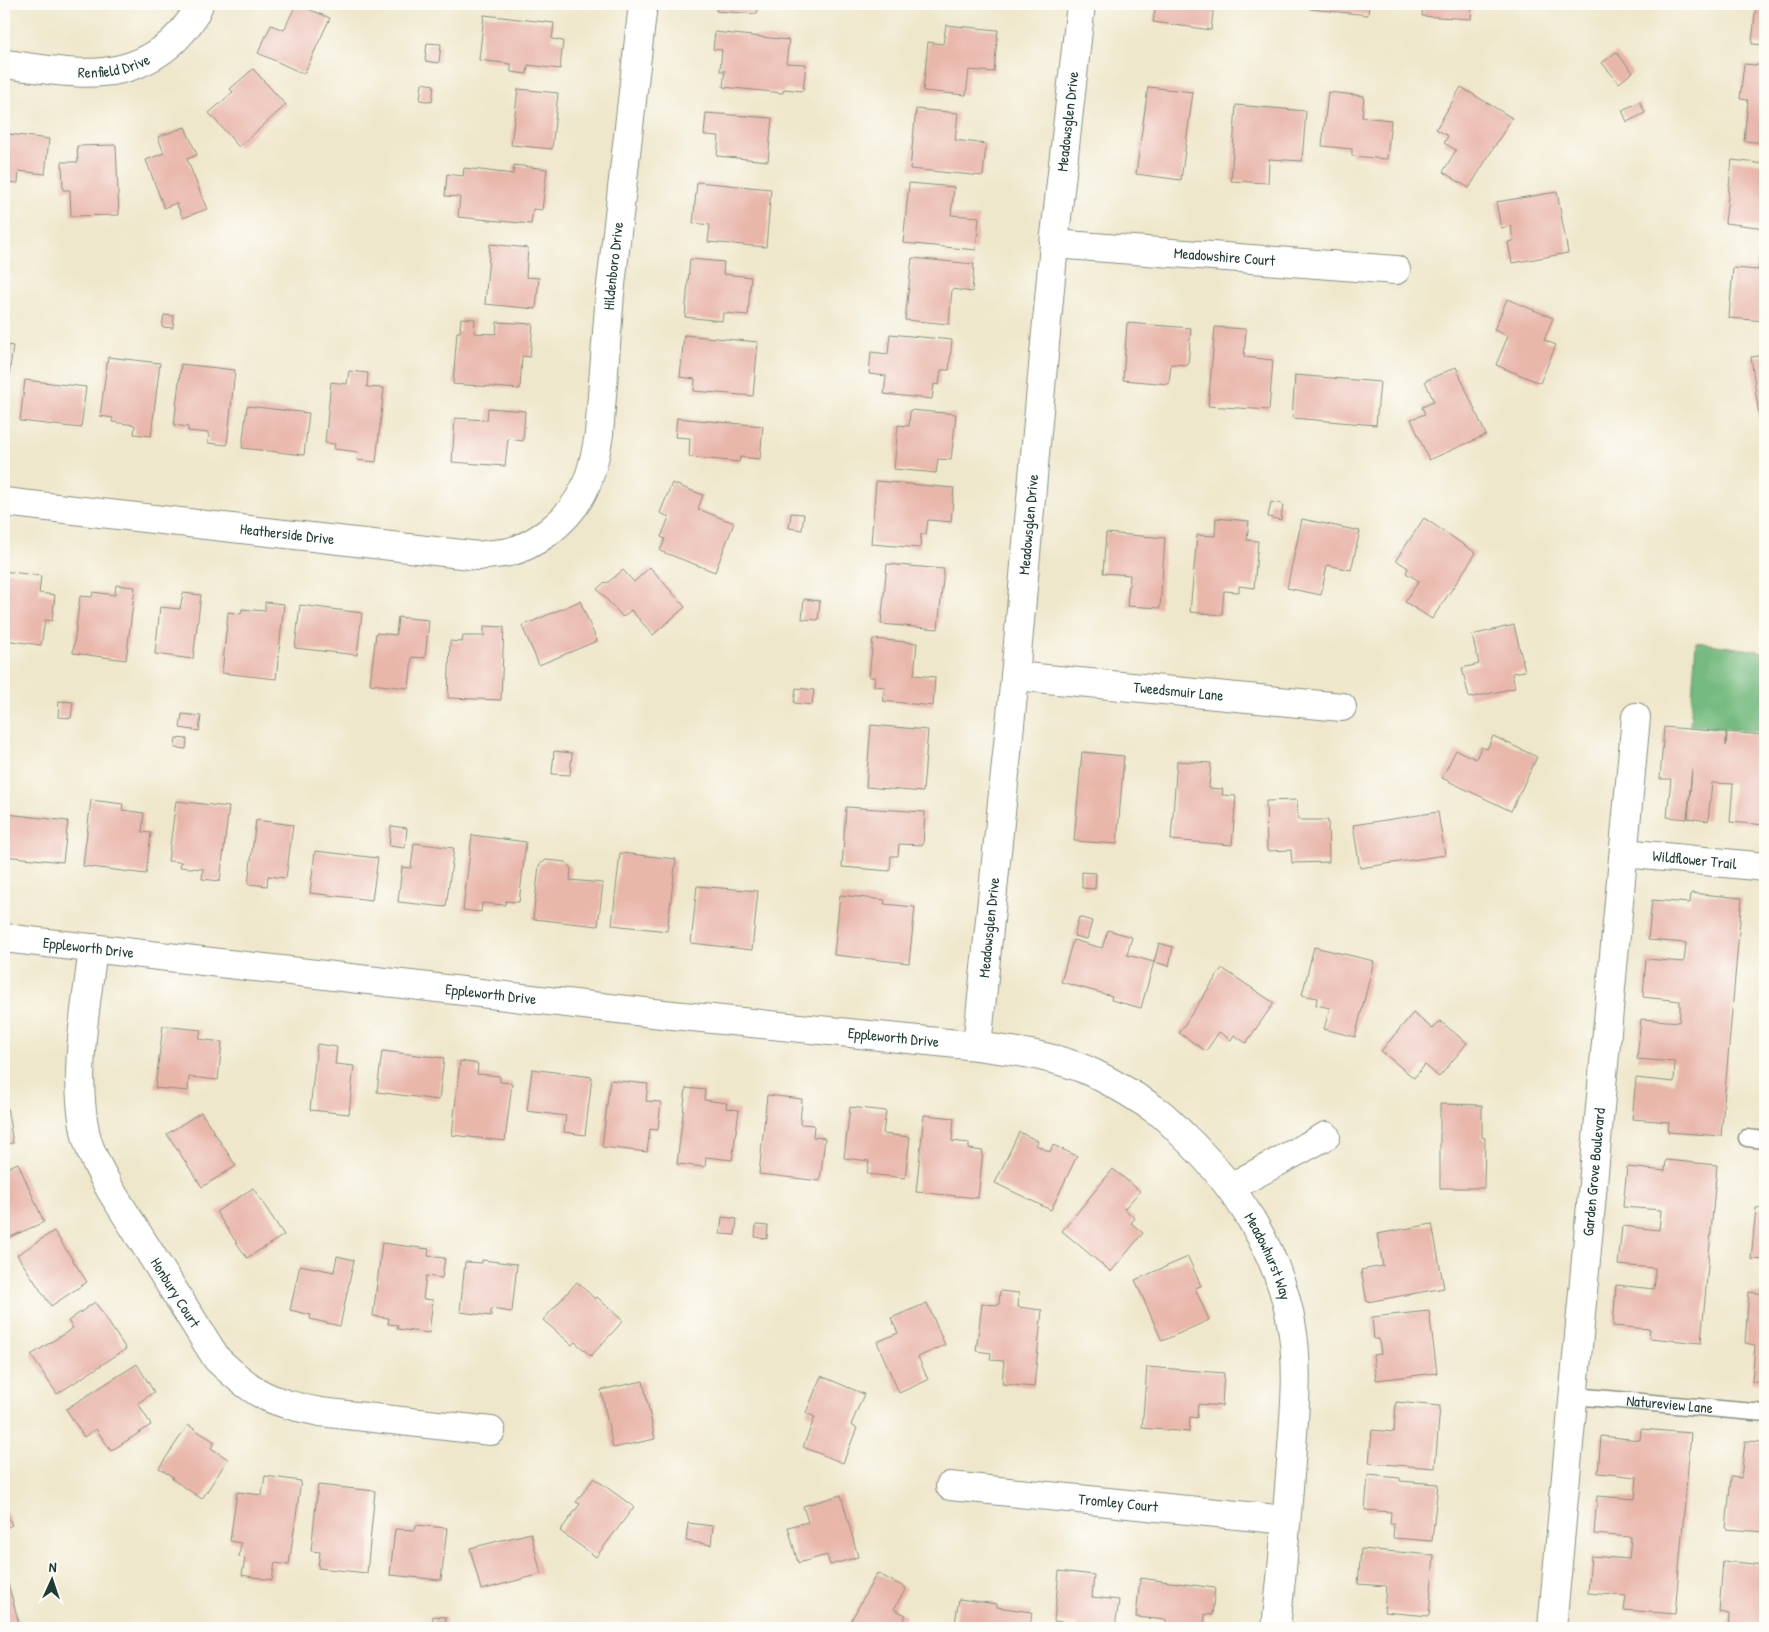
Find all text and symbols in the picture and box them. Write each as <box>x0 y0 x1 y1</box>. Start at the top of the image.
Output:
street label: Renfield Drive <box>78 49 153 83</box>
street label: Meadowsglen Drive <box>1051 70 1083 173</box>
street label: Hildenboro Drive <box>598 221 628 311</box>
street label: Meadowshire Court <box>1173 242 1277 271</box>
street label: Meadowsglen Drive <box>1013 473 1043 576</box>
street label: Heatherside Drive <box>239 518 336 549</box>
street label: Tweedsmuir Lane <box>1132 676 1224 706</box>
street label: Wildflower Trail <box>1652 845 1738 874</box>
street label: Meadowsglen Drive <box>973 876 1004 979</box>
street label: Eppleworth Drive <box>42 932 135 963</box>
street label: Eppleworth Drive <box>444 978 537 1009</box>
street label: Eppleworth Drive <box>847 1022 940 1052</box>
street label: Garden Grove Boulevard <box>1577 1107 1610 1237</box>
street label: Meadowhurst Way <box>1239 1208 1296 1302</box>
street label: Honbury Court <box>146 1254 206 1332</box>
street label: Natureview Lane <box>1625 1390 1714 1418</box>
street label: Tromley Court <box>1077 1488 1160 1517</box>
north arrow <box>28 1554 78 1604</box>
text: N <box>48 1557 57 1576</box>

